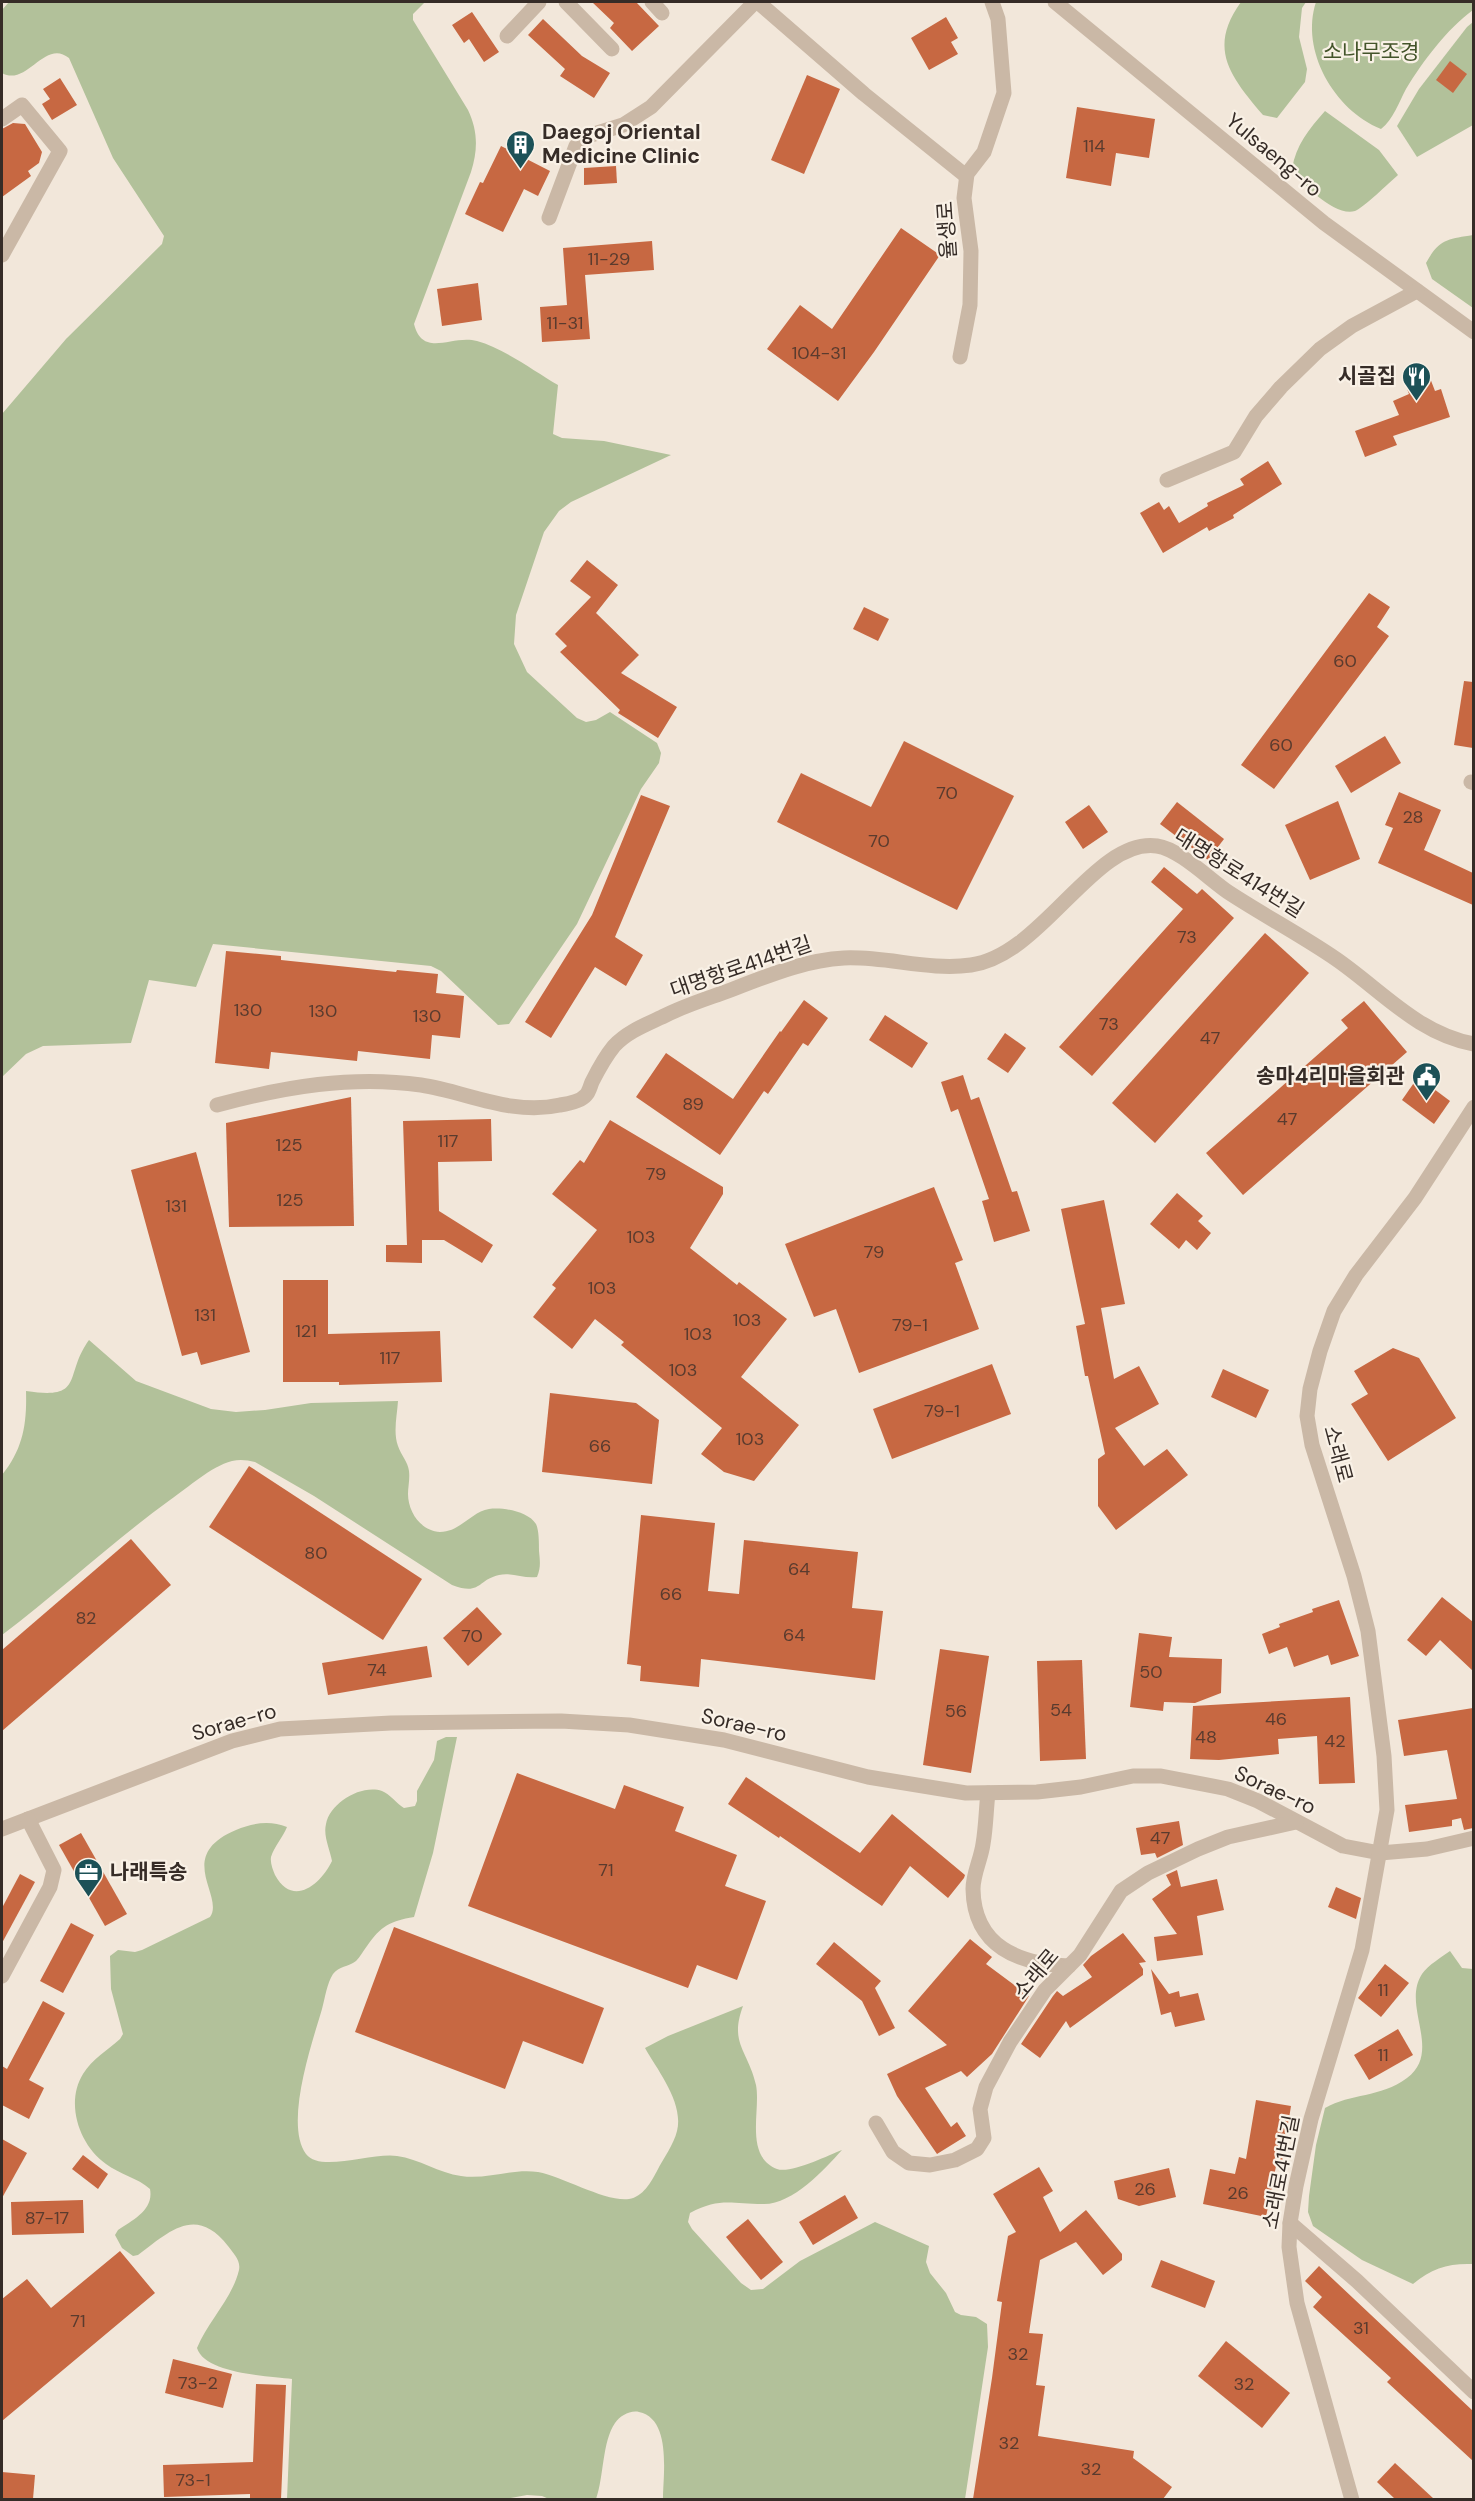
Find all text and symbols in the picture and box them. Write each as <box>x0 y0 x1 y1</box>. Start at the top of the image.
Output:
park label: 소나무조경 <box>1323 38 1419 66</box>
street label: Yulsaeng-ro <box>1220 107 1328 203</box>
place label: Daegoj Oriental Medicine Clinic <box>542 118 701 170</box>
building icon: Daegoj Oriental Medicine Clinic <box>505 128 537 170</box>
house number: 114 <box>1083 134 1105 158</box>
street label: 율생로 <box>931 200 963 260</box>
house number: 11-29 <box>588 247 630 271</box>
house number: 11-31 <box>547 311 583 335</box>
house number: 104-31 <box>792 341 846 365</box>
restaurant icon: 시골집 <box>1401 360 1433 402</box>
place label: 시골집 <box>1338 362 1396 390</box>
house number: 60 <box>1333 649 1357 673</box>
house number: 60 <box>1269 733 1293 757</box>
house number: 70 <box>936 781 958 805</box>
house number: 28 <box>1402 805 1424 829</box>
street label: 대명항로414번길 <box>1169 822 1309 924</box>
house number: 70 <box>868 829 890 853</box>
house number: 73 <box>1177 925 1197 949</box>
street label: 대명항로414번길 <box>666 930 816 1004</box>
house number: 130 <box>234 998 262 1022</box>
house number: 130 <box>309 999 337 1023</box>
house number: 130 <box>413 1004 441 1028</box>
house number: 73 <box>1099 1012 1119 1036</box>
house number: 47 <box>1200 1026 1220 1050</box>
public building icon: 송마4리마을회관 <box>1410 1060 1442 1102</box>
place label: 송마4리마을회관 <box>1256 1062 1405 1090</box>
house number: 89 <box>682 1092 704 1116</box>
house number: 47 <box>1277 1107 1297 1131</box>
house number: 117 <box>438 1129 458 1153</box>
house number: 125 <box>276 1133 302 1157</box>
house number: 79 <box>646 1162 666 1186</box>
house number: 125 <box>277 1188 303 1212</box>
house number: 131 <box>165 1194 187 1218</box>
house number: 103 <box>627 1225 655 1249</box>
house number: 79 <box>864 1240 884 1264</box>
house number: 103 <box>588 1276 616 1300</box>
house number: 131 <box>194 1303 216 1327</box>
house number: 103 <box>733 1308 761 1332</box>
house number: 79-1 <box>892 1313 928 1337</box>
house number: 121 <box>295 1319 317 1343</box>
house number: 103 <box>684 1322 712 1346</box>
house number: 117 <box>380 1346 400 1370</box>
house number: 103 <box>669 1358 697 1382</box>
house number: 79-1 <box>924 1399 960 1423</box>
street label: 소래로 <box>1317 1422 1359 1486</box>
house number: 103 <box>736 1427 764 1451</box>
house number: 66 <box>589 1434 611 1458</box>
house number: 80 <box>304 1541 328 1565</box>
house number: 64 <box>788 1557 810 1581</box>
house number: 66 <box>660 1582 682 1606</box>
house number: 82 <box>75 1606 97 1630</box>
house number: 64 <box>783 1623 805 1647</box>
house number: 70 <box>461 1624 483 1648</box>
house number: 74 <box>367 1658 387 1682</box>
house number: 50 <box>1139 1660 1163 1684</box>
street label: Sorae-ro <box>188 1697 280 1747</box>
house number: 54 <box>1050 1698 1072 1722</box>
house number: 56 <box>945 1699 967 1723</box>
street label: Sorae-ro <box>698 1702 790 1748</box>
house number: 46 <box>1265 1707 1287 1731</box>
house number: 48 <box>1195 1725 1217 1749</box>
house number: 42 <box>1324 1729 1346 1753</box>
street label: Sorae-ro <box>1230 1759 1320 1821</box>
house number: 47 <box>1150 1826 1170 1850</box>
office icon: 나래특송 <box>73 1856 105 1898</box>
place label: 나래특송 <box>110 1858 187 1886</box>
house number: 71 <box>598 1858 614 1882</box>
street label: 소래로 <box>1007 1943 1065 2005</box>
house number: 11 <box>1377 1978 1389 2002</box>
house number: 11 <box>1377 2043 1389 2067</box>
street label: 소래로41번길 <box>1256 2112 1306 2232</box>
house number: 26 <box>1134 2177 1156 2201</box>
house number: 26 <box>1227 2181 1249 2205</box>
house number: 87-17 <box>25 2206 69 2230</box>
house number: 71 <box>70 2309 86 2333</box>
house number: 31 <box>1353 2316 1369 2340</box>
house number: 32 <box>1007 2342 1029 2366</box>
house number: 73-2 <box>178 2371 218 2395</box>
house number: 32 <box>1233 2372 1255 2396</box>
house number: 32 <box>998 2431 1020 2455</box>
house number: 32 <box>1080 2457 1102 2481</box>
house number: 73-1 <box>175 2468 211 2492</box>

